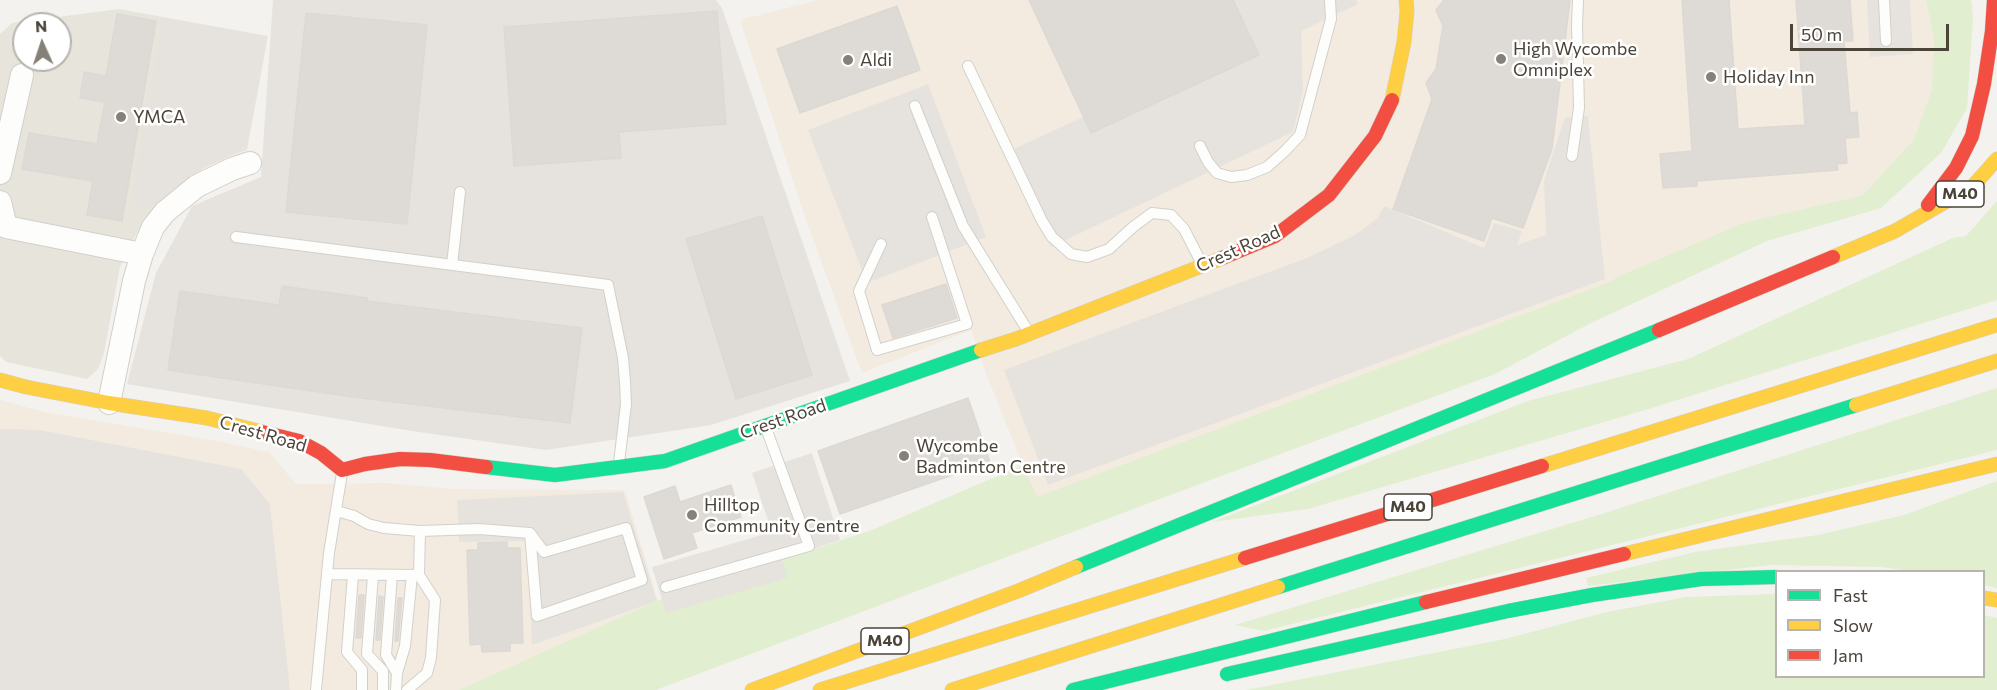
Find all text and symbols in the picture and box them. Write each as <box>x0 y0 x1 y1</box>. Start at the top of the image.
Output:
north arrow <box>12 12 72 72</box>
scale bar <box>1793 12 1952 50</box>
text: N <box>35 16 48 35</box>
text: 50 m <box>1801 23 1842 45</box>
place label: High Wycombe Omniplex <box>1513 38 1637 80</box>
place label: Aldi <box>860 49 892 71</box>
marker: High Wycombe Omniplex <box>1494 52 1508 66</box>
marker: Aldi <box>841 53 855 67</box>
place label: Holiday Inn <box>1723 66 1814 88</box>
marker: Holiday Inn <box>1704 70 1718 84</box>
place label: YMCA <box>133 106 185 128</box>
marker: YMCA <box>114 110 128 124</box>
road number: M40 <box>1936 181 1984 207</box>
street label: Crest Road <box>1193 221 1283 277</box>
street label: Crest Road <box>737 394 829 444</box>
street label: Crest Road <box>217 411 309 457</box>
place label: Wycombe Badminton Centre <box>916 435 1066 478</box>
marker: Wycombe Badminton Centre <box>897 449 911 463</box>
place label: Hilltop Community Centre <box>704 494 860 536</box>
road number: M40 <box>1384 494 1432 520</box>
marker: Hilltop Community Centre <box>685 508 699 522</box>
legend <box>1775 570 1985 678</box>
text: Fast <box>1833 584 1868 606</box>
text: Slow <box>1833 614 1873 636</box>
road number: M40 <box>861 628 909 654</box>
text: Jam <box>1833 644 1863 666</box>

